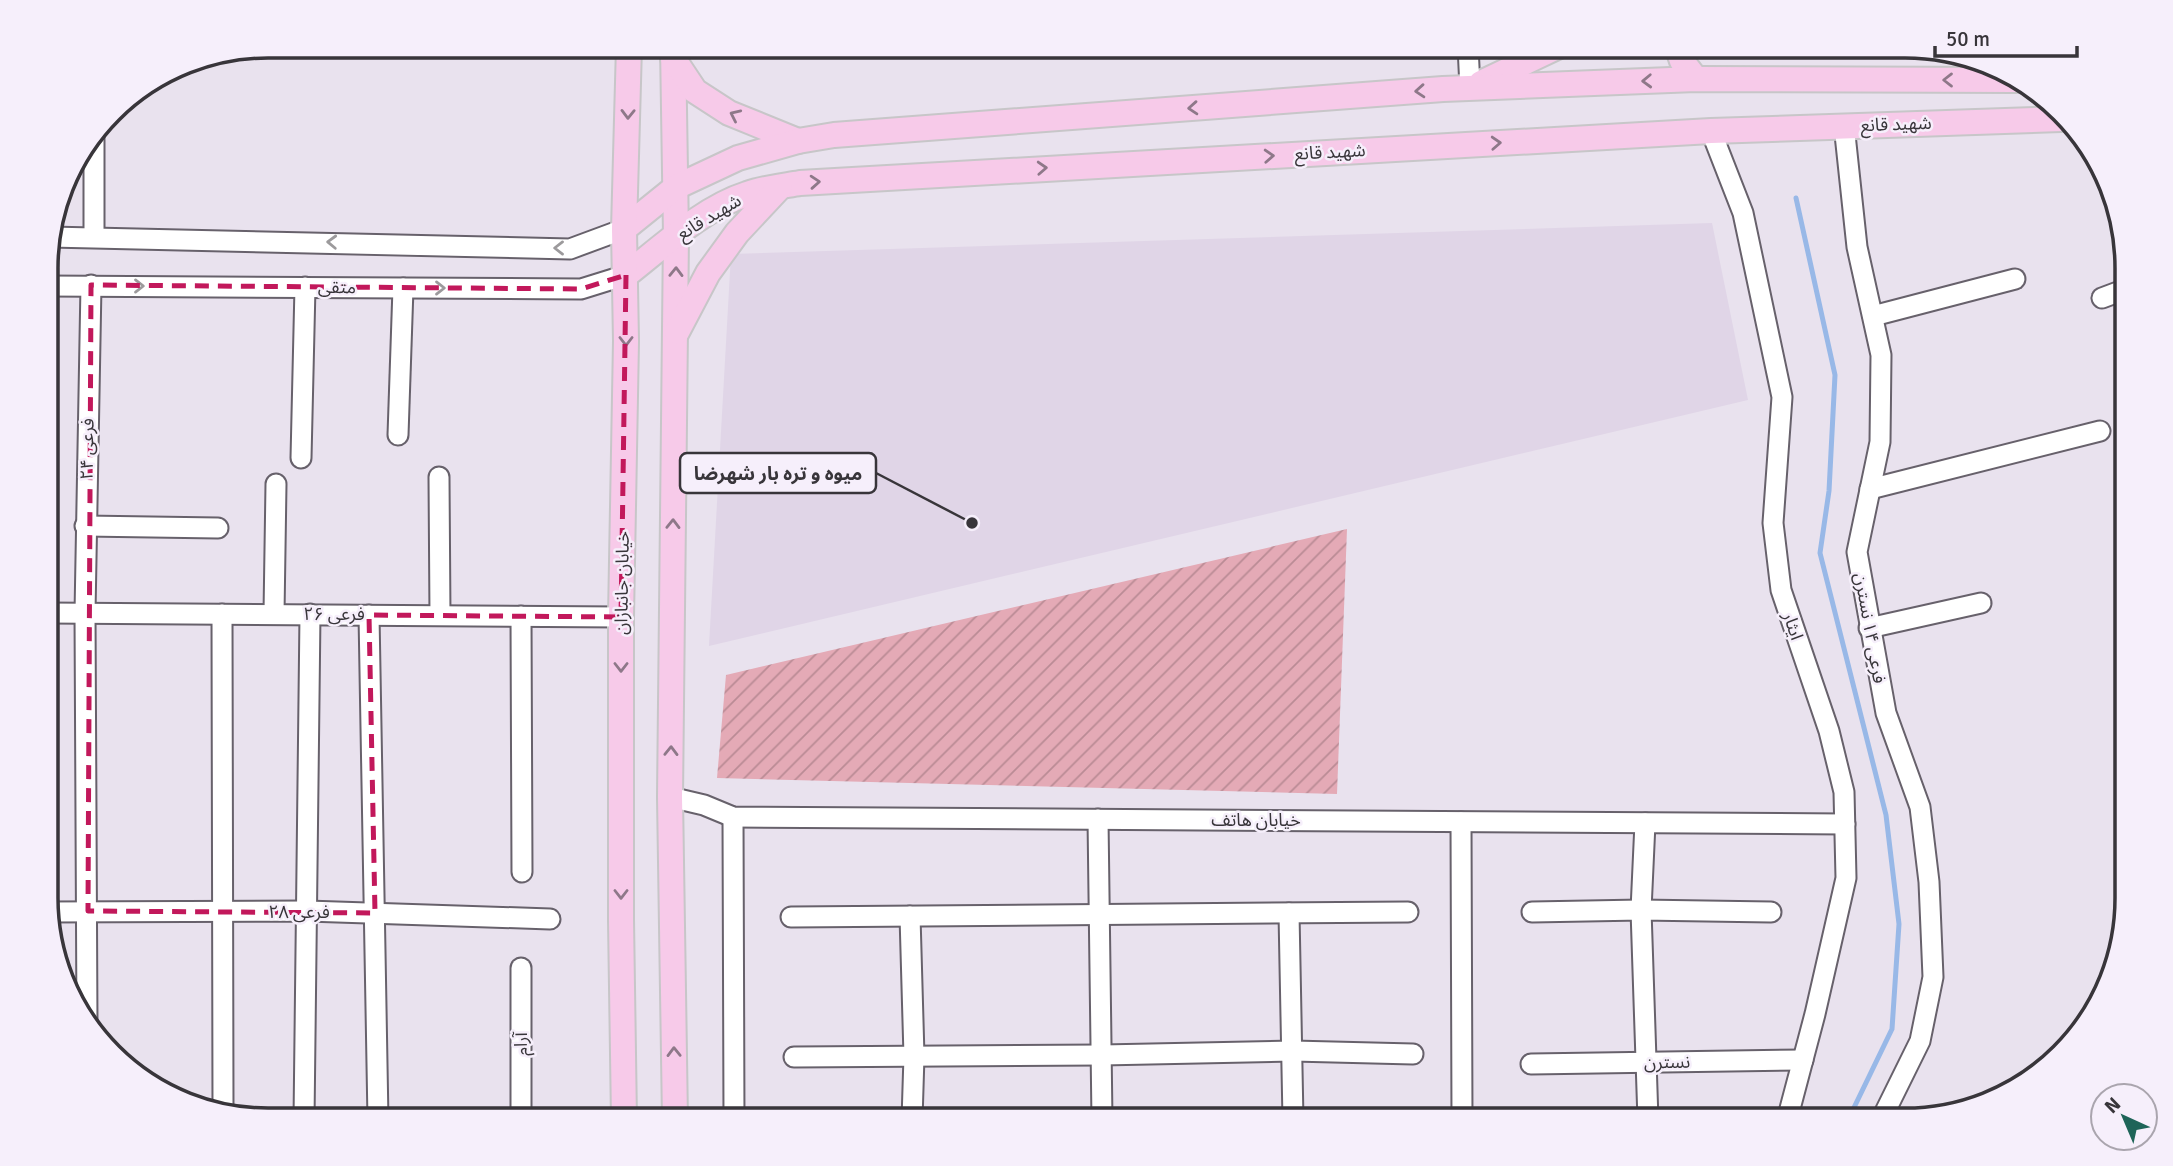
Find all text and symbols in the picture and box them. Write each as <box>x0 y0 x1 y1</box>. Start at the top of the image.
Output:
scale bar <box>1935 14 2077 58</box>
text: 50 m <box>1946 26 1990 52</box>
one-way arrow <box>1942 72 1953 88</box>
one-way arrow <box>1641 73 1652 88</box>
one-way arrow <box>1414 83 1425 98</box>
one-way arrow <box>1187 100 1198 115</box>
one-way arrow <box>620 109 636 119</box>
one-way arrow <box>730 109 742 123</box>
street label: شهید قانع <box>1860 112 1932 139</box>
one-way arrow <box>1491 136 1502 151</box>
street label: شهید قانع <box>1294 139 1366 168</box>
one-way arrow <box>1264 148 1275 163</box>
one-way arrow <box>1037 161 1048 176</box>
one-way arrow <box>810 174 821 189</box>
street label: شهید قانع <box>673 189 747 247</box>
one-way arrow <box>326 235 337 250</box>
one-way arrow <box>553 240 564 256</box>
one-way arrow <box>668 266 684 276</box>
street label: متقی <box>318 276 356 298</box>
one-way arrow <box>134 278 145 294</box>
one-way arrow <box>435 280 446 296</box>
one-way arrow <box>618 336 634 347</box>
street label: فرعی ۲۴ <box>75 418 99 480</box>
callout: میوه و تره بار شهرضا <box>680 453 876 493</box>
text: میوه و تره بار شهرضا <box>694 462 862 486</box>
one-way arrow <box>665 518 681 528</box>
street label: خیابان جانبازان <box>610 531 634 635</box>
street label: فرعی ۱۴ نسترن <box>1849 571 1891 685</box>
street label: فرعی ۲۶ <box>303 603 365 625</box>
street label: ایثار <box>1778 608 1808 643</box>
one-way arrow <box>613 662 629 672</box>
one-way arrow <box>663 745 679 756</box>
street label: خیابان هاتف <box>1211 809 1301 831</box>
one-way arrow <box>613 889 629 900</box>
street label: فرعی ۲۸ <box>268 901 330 923</box>
street label: آرام <box>510 1032 535 1056</box>
one-way arrow <box>666 1046 682 1057</box>
street label: نسترن <box>1644 1051 1690 1073</box>
north arrow <box>2089 1082 2159 1152</box>
text: N <box>2100 1092 2126 1119</box>

